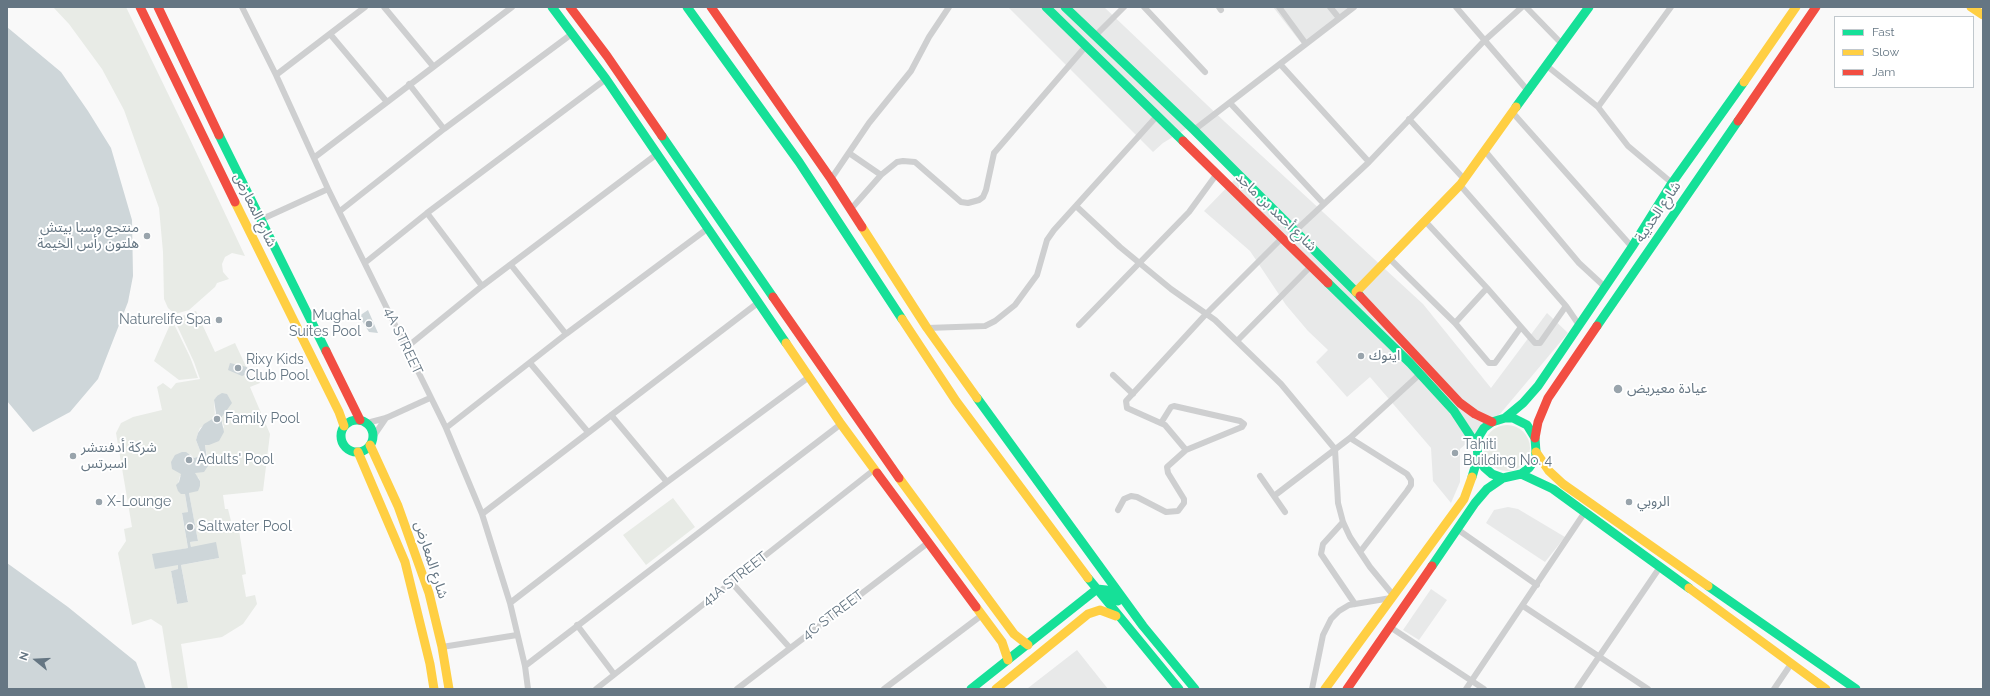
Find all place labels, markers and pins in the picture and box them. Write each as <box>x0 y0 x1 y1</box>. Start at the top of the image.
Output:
place label: منتجع وسبا بيتش هلتون رأس الخيمة <box>37 220 139 252</box>
marker: منتجع وسبا بيتش هلتون رأس الخيمة <box>142 231 152 241</box>
place label: Mughal Suites Pool <box>289 308 361 340</box>
place label: Naturelife Spa <box>119 312 211 328</box>
marker: Naturelife Spa <box>214 315 224 325</box>
marker: Mughal Suites Pool <box>364 319 374 329</box>
place label: اينوك <box>1369 348 1400 364</box>
marker: اينوك <box>1356 351 1366 361</box>
place label: Rixy Kids Club Pool <box>246 352 309 384</box>
marker: Rixy Kids Club Pool <box>233 363 243 373</box>
place label: عيادة معيريض <box>1627 381 1707 397</box>
marker: عيادة معيريض <box>1612 383 1624 395</box>
place label: Family Pool <box>225 411 300 427</box>
marker: Family Pool <box>212 414 222 424</box>
place label: Tahiti Building No. 4 <box>1463 437 1552 470</box>
place label: شركة أدفنتشر اسبرتس <box>81 440 157 472</box>
marker: Tahiti Building No. 4 <box>1450 448 1460 458</box>
marker: شركة أدفنتشر اسبرتس <box>68 451 78 461</box>
place label: Adults' Pool <box>197 452 274 468</box>
marker: Adults' Pool <box>184 455 194 465</box>
place label: X-Lounge <box>107 494 171 510</box>
place label: الروبي <box>1637 494 1670 510</box>
marker: X-Lounge <box>94 497 104 507</box>
marker: الروبي <box>1624 497 1634 507</box>
place label: Saltwater Pool <box>198 519 292 535</box>
marker: Saltwater Pool <box>185 522 195 532</box>

